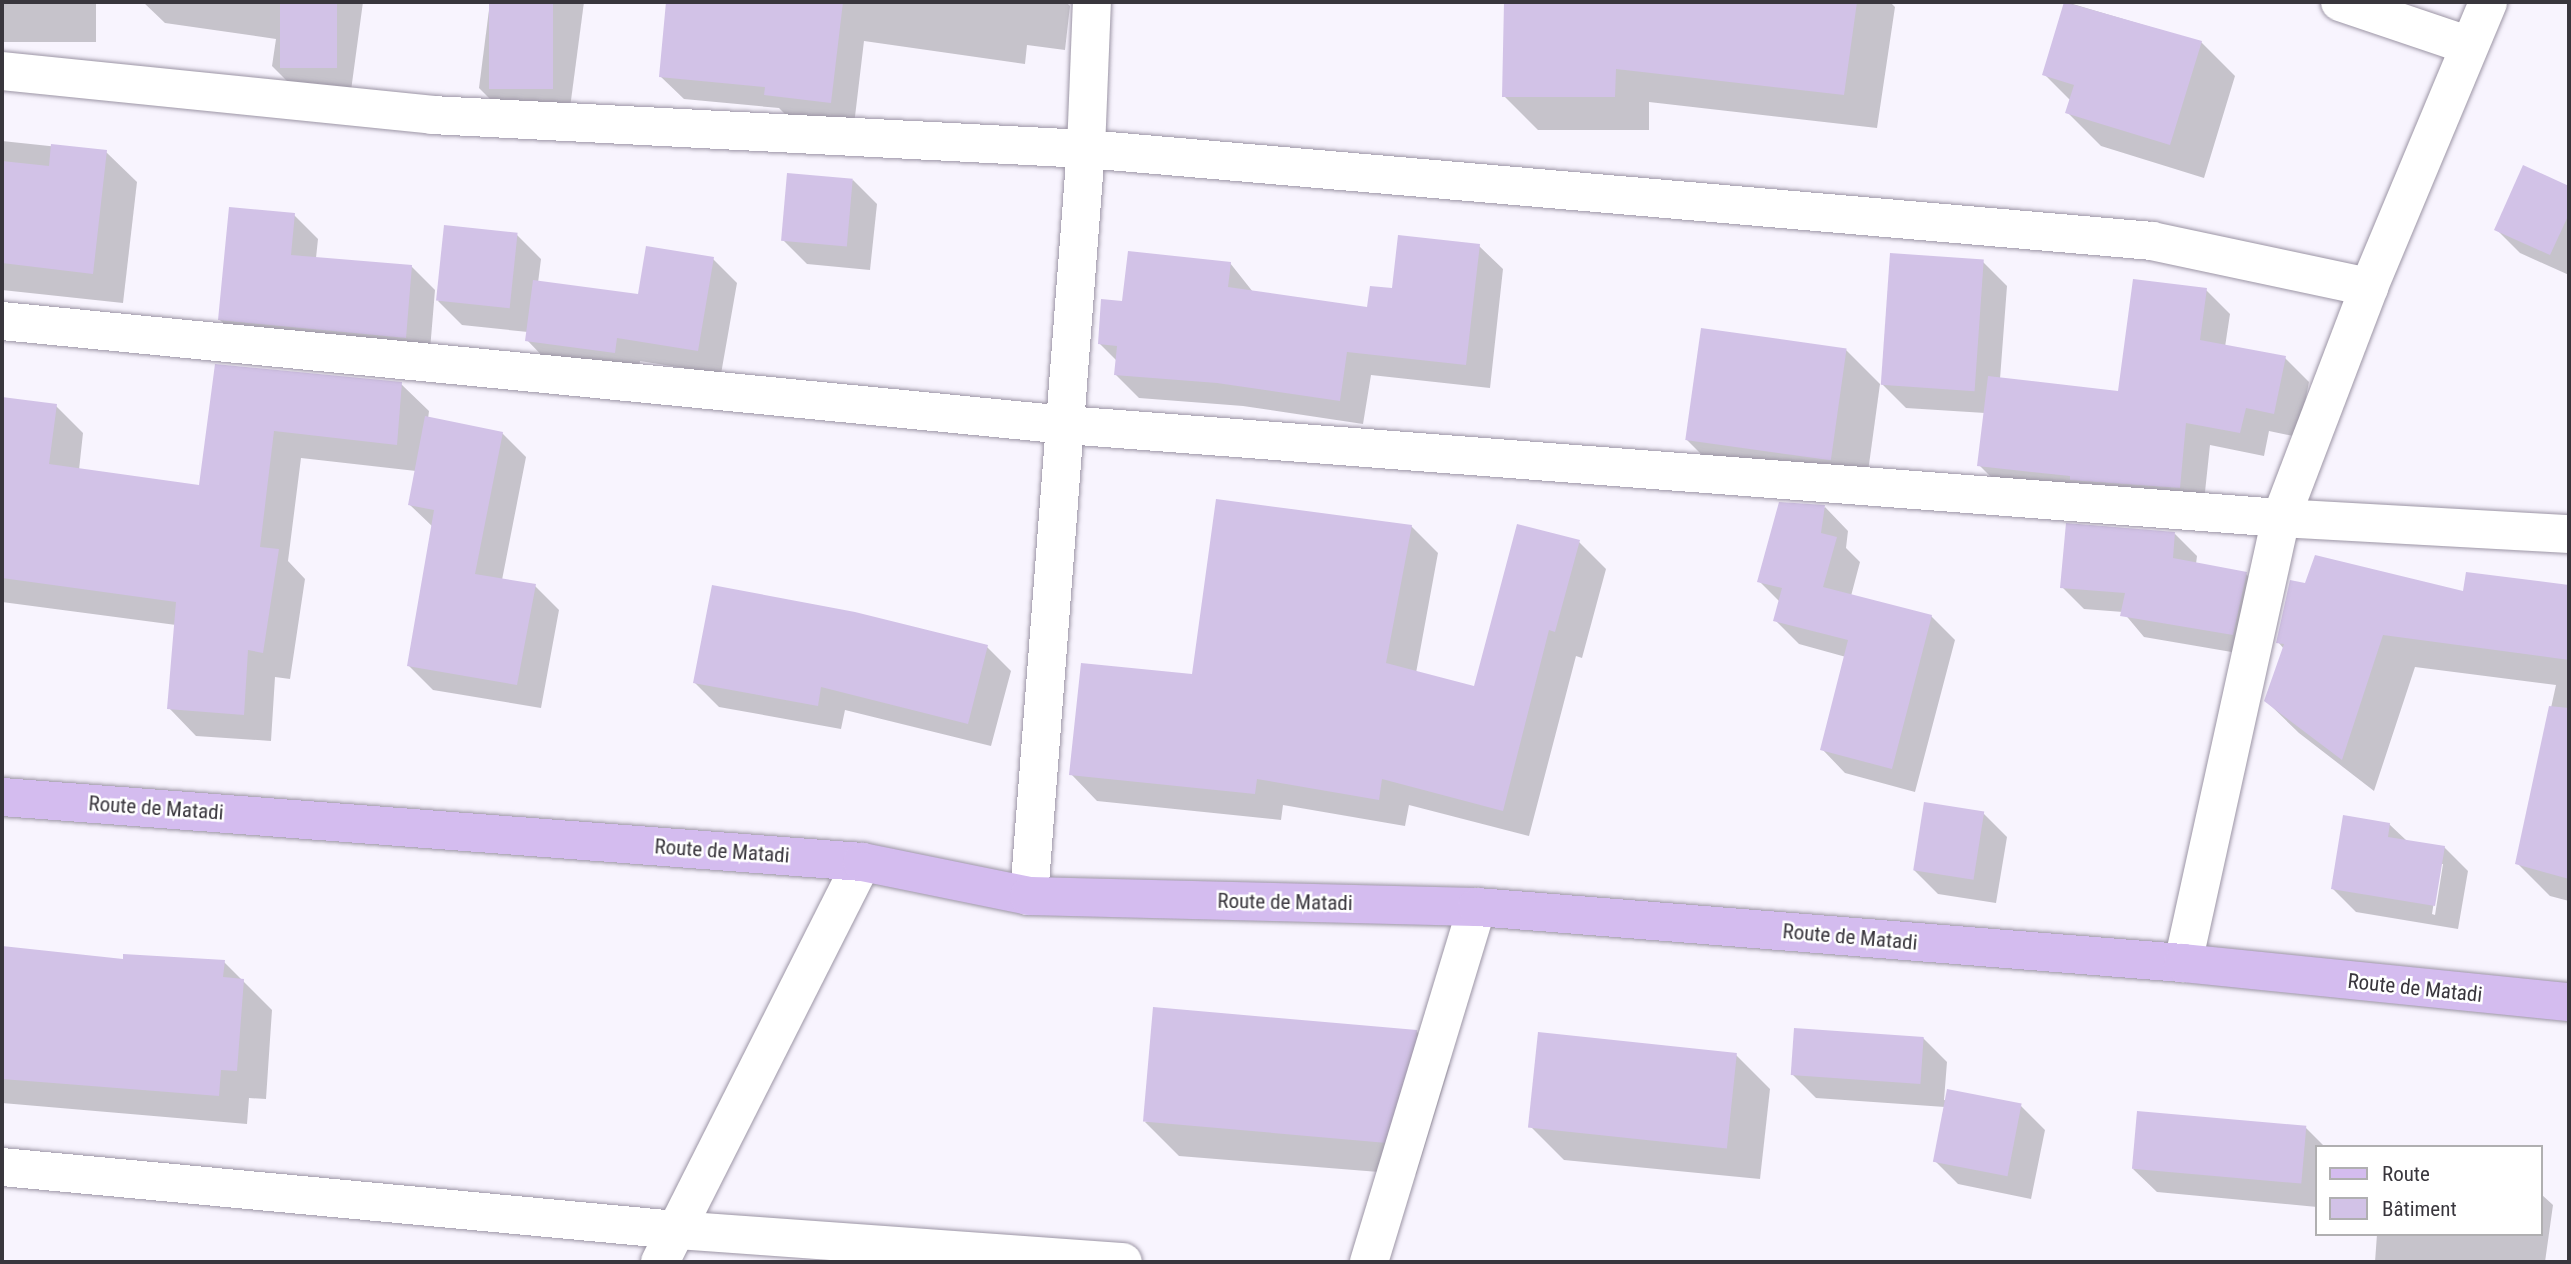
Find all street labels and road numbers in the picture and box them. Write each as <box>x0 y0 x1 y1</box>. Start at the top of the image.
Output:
street label: Route de Matadi <box>88 791 224 825</box>
street label: Route de Matadi <box>654 834 790 868</box>
street label: Route de Matadi <box>1217 888 1353 916</box>
street label: Route de Matadi <box>1782 919 1918 955</box>
street label: Route de Matadi <box>2346 968 2484 1008</box>

